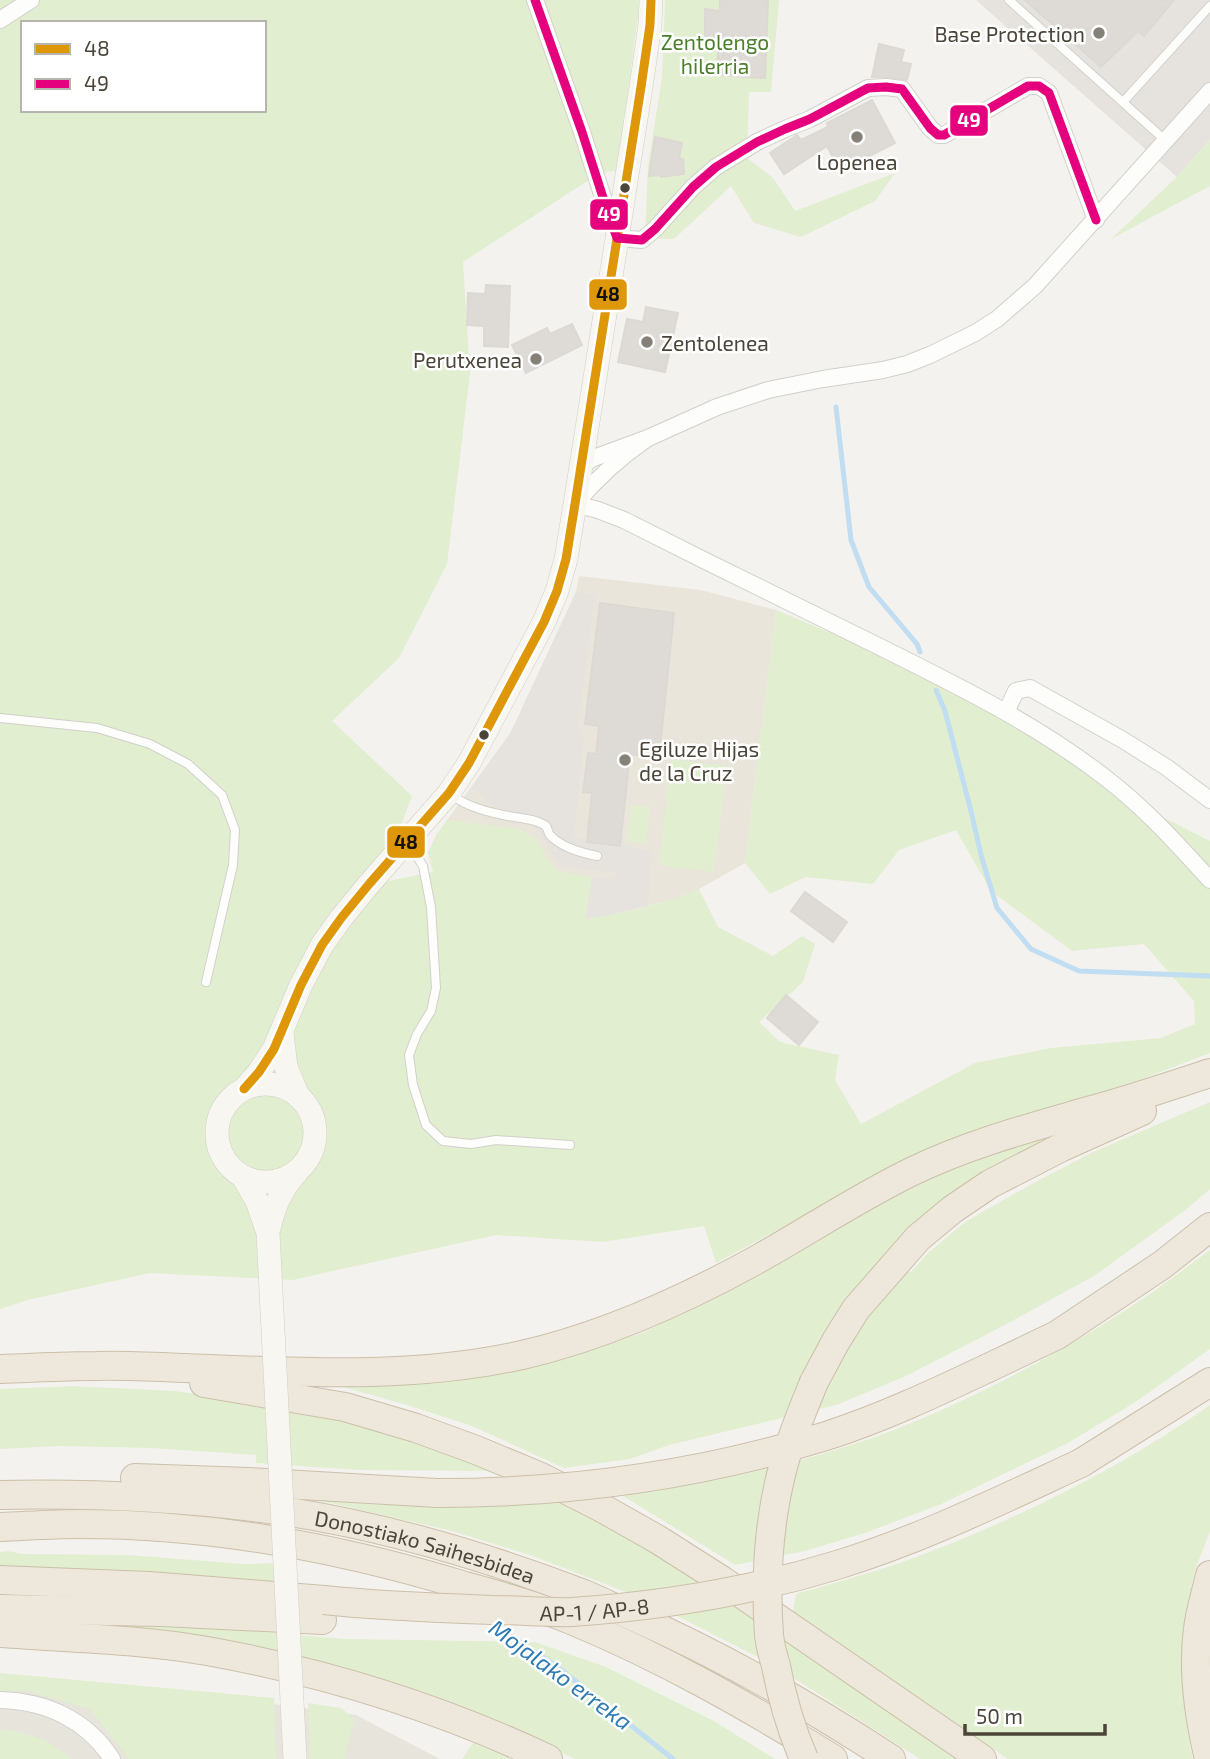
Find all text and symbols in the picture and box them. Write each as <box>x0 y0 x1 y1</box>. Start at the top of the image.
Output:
legend <box>21 21 266 112</box>
place label: Base Protection <box>934 21 1085 46</box>
marker: Base Protection <box>1091 25 1107 41</box>
park label: Zentolengo hilerria <box>661 29 769 78</box>
text: 48 <box>84 35 110 60</box>
text: 49 <box>84 70 109 95</box>
line badge: 49 <box>949 104 989 137</box>
text: 49 <box>957 108 981 131</box>
marker: Lopenea <box>849 129 865 145</box>
place label: Lopenea <box>816 149 898 174</box>
unlabelled marker <box>618 181 632 195</box>
line badge: 49 <box>589 198 629 231</box>
text: 49 <box>597 202 621 225</box>
line badge: 48 <box>588 278 628 311</box>
text: 48 <box>596 282 620 305</box>
place label: Zentolenea <box>661 330 769 355</box>
marker: Zentolenea <box>639 334 655 350</box>
place label: Perutxenea <box>413 347 522 372</box>
marker: Perutxenea <box>528 351 544 367</box>
unlabelled marker <box>477 728 491 742</box>
place label: Egiluze Hijas de la Cruz <box>639 736 759 785</box>
marker: Egiluze Hijas de la Cruz <box>617 752 633 768</box>
line badge: 48 <box>386 825 426 859</box>
text: 48 <box>394 830 418 853</box>
street label: Donostiako Saihesbidea <box>313 1504 538 1588</box>
street label: AP-1 / AP-8 <box>539 1592 651 1625</box>
water label: Mojalako erreka <box>484 1613 638 1735</box>
scale bar <box>965 1692 1105 1736</box>
text: 50 m <box>976 1703 1023 1728</box>

